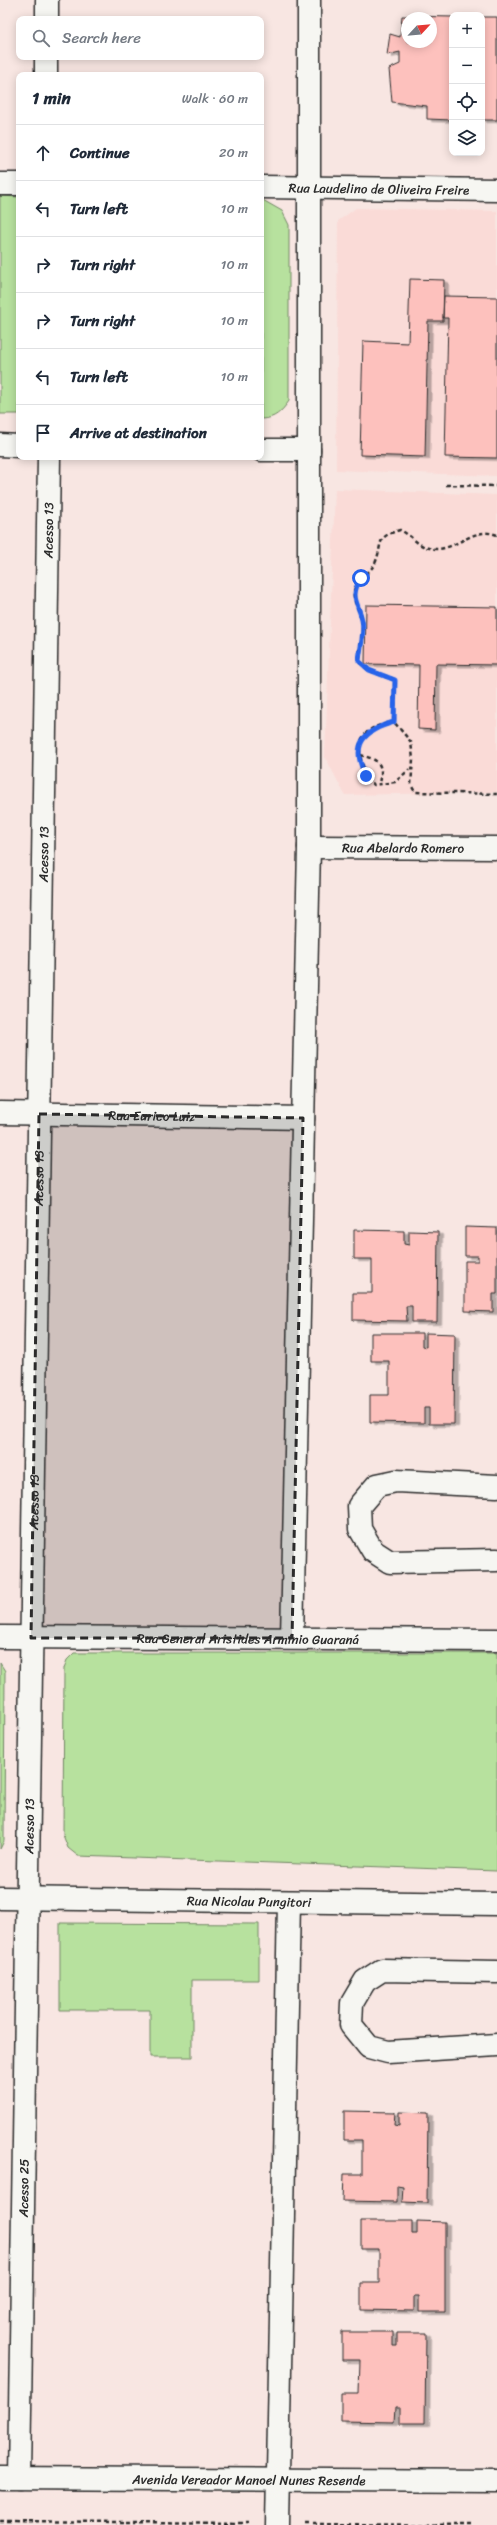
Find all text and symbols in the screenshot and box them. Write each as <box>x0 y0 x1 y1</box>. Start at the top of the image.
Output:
north arrow <box>401 12 437 48</box>
map controls <box>449 12 485 156</box>
button: + <box>449 12 485 48</box>
search box <box>16 16 264 60</box>
text: Search here <box>62 25 141 51</box>
icon: search <box>30 27 52 49</box>
button: − <box>449 48 485 84</box>
text: 1 min <box>32 83 71 113</box>
button: locate <box>449 84 485 120</box>
text: Walk · 60 m <box>182 87 248 110</box>
button: layers <box>449 120 485 156</box>
text: Continue <box>70 140 130 166</box>
text: 20 m <box>219 141 248 164</box>
icon: ahead <box>32 142 54 164</box>
street label: Rua Laudelino de Oliveira Freire <box>288 176 470 202</box>
text: Turn left <box>70 196 128 222</box>
text: 10 m <box>221 197 248 220</box>
icon: left <box>32 198 54 220</box>
text: Turn right <box>70 252 135 278</box>
text: 10 m <box>221 253 248 276</box>
icon: right <box>32 254 54 276</box>
text: Turn right <box>70 308 135 334</box>
text: 10 m <box>221 309 248 332</box>
icon: right <box>32 310 54 332</box>
text: Turn left <box>70 364 128 390</box>
text: 10 m <box>221 365 248 388</box>
icon: left <box>32 366 54 388</box>
text: Arrive at destination <box>70 420 207 446</box>
icon: arrive <box>32 422 54 444</box>
street label: Acesso 13 <box>36 502 60 559</box>
route start <box>352 569 370 587</box>
route end <box>357 767 375 785</box>
street label: Acesso 13 <box>32 826 56 883</box>
street label: Rua Abelardo Romero <box>342 836 465 860</box>
street label: Rua Eurico Luiz <box>108 1104 197 1128</box>
street label: Acesso 13 <box>27 1150 51 1207</box>
street label: Acesso 13 <box>22 1474 46 1531</box>
street label: Rua General Aristides Armínio Guaraná <box>137 1627 360 1651</box>
street label: Acesso 13 <box>17 1798 41 1855</box>
street label: Rua Nicolau Pungitori <box>187 1889 312 1914</box>
street label: Acesso 25 <box>12 2159 36 2218</box>
street label: Avenida Vereador Manoel Nunes Resende <box>131 2468 366 2492</box>

